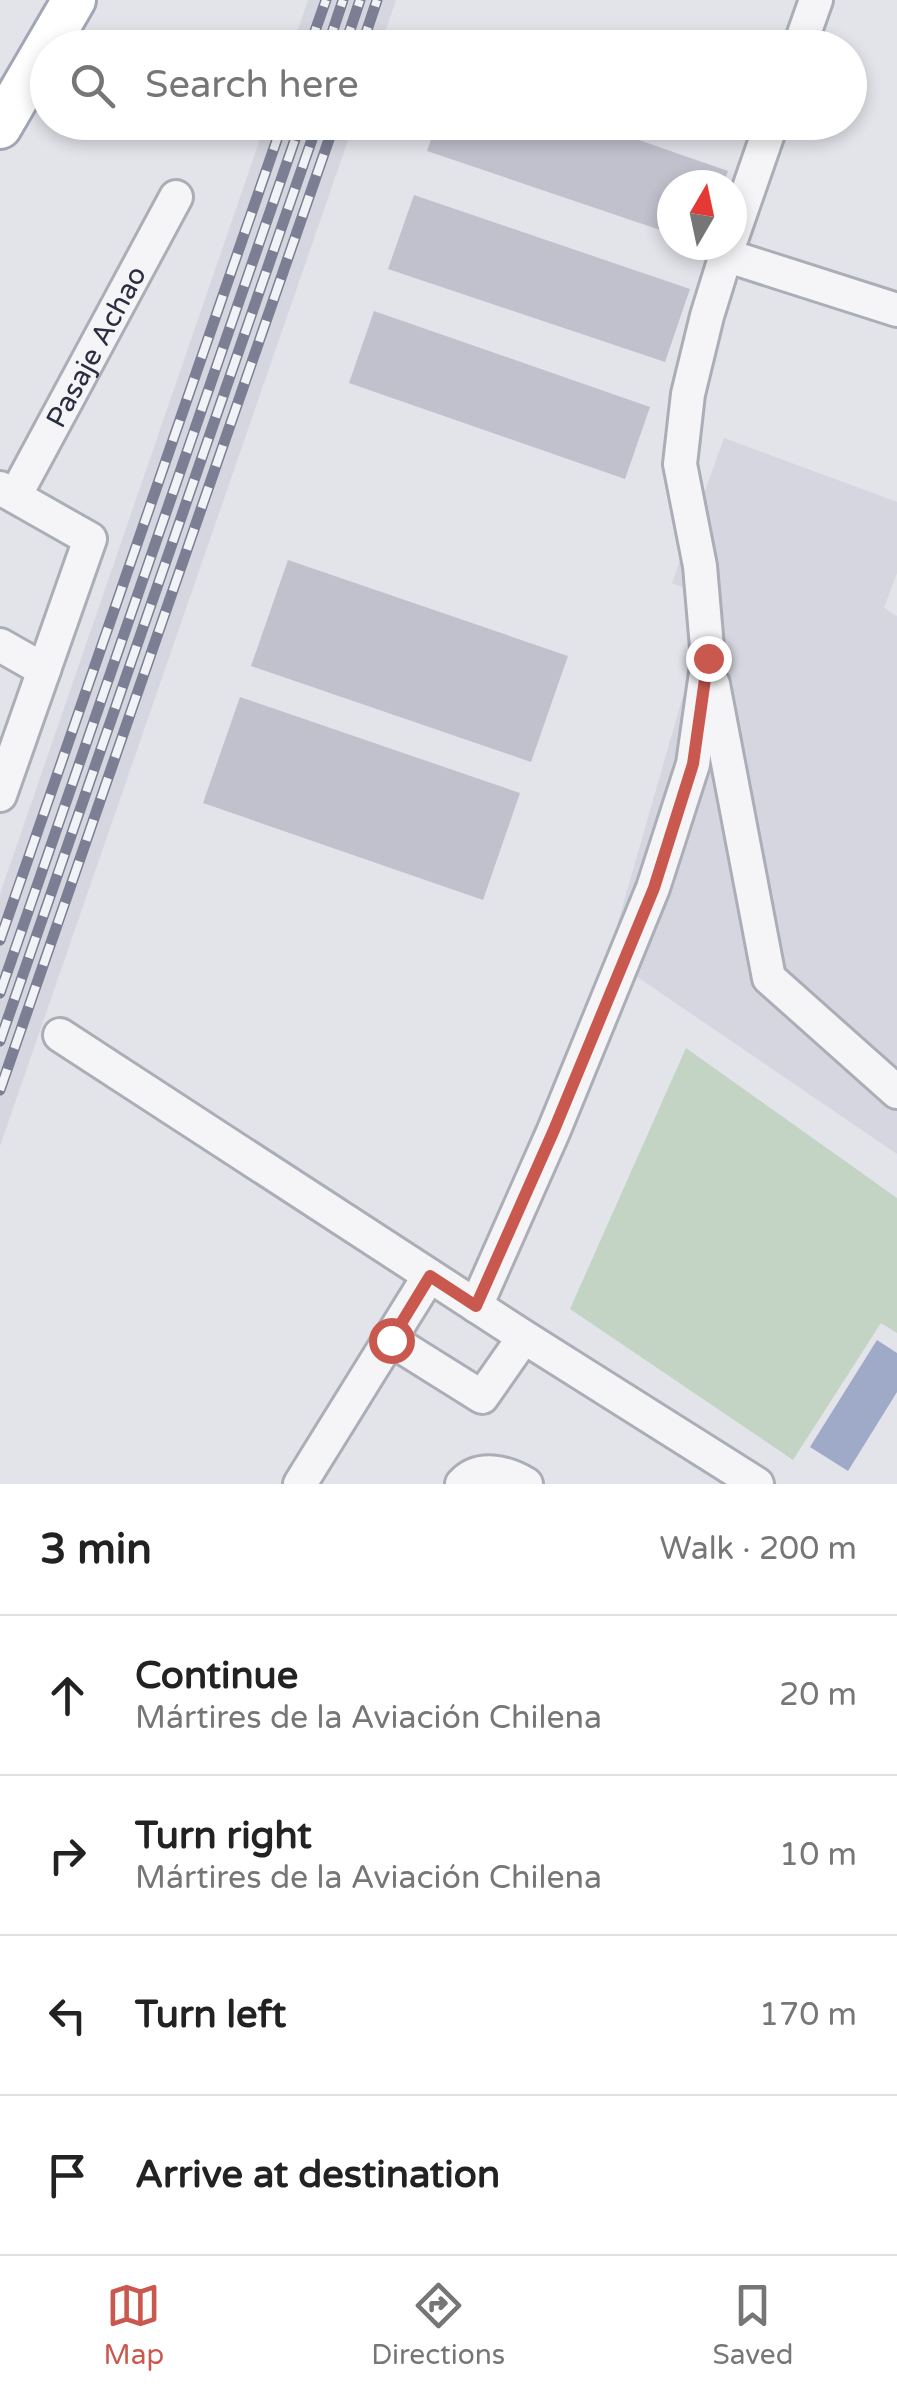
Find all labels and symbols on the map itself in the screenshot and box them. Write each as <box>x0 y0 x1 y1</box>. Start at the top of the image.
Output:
north arrow <box>657 170 747 260</box>
street label: Pasaje Achao <box>39 260 154 434</box>
route end <box>686 636 732 682</box>
route start <box>369 1318 415 1364</box>

